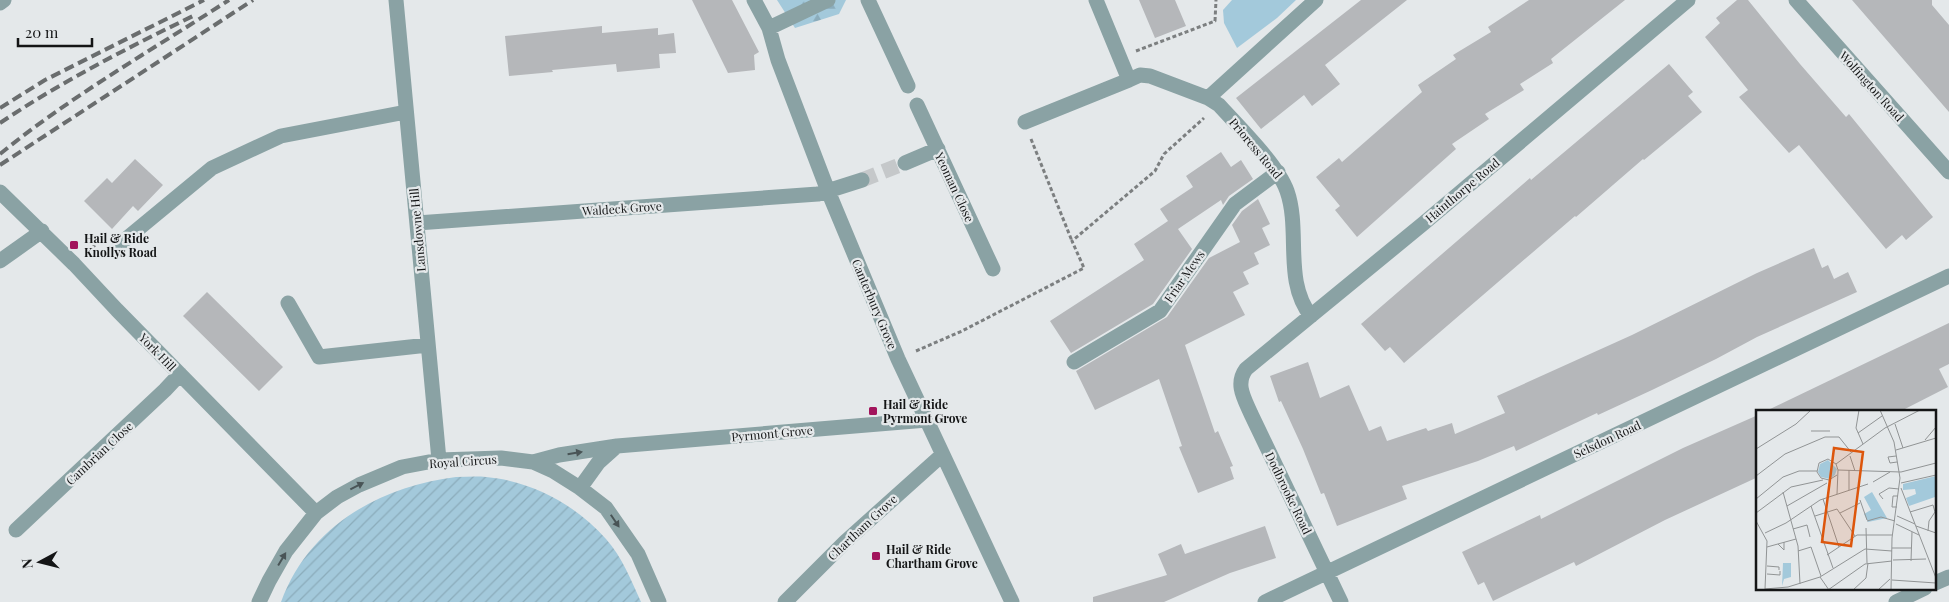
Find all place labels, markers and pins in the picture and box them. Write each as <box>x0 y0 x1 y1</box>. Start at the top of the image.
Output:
place label: Hail & Ride Knollys Road <box>84 230 157 260</box>
marker: Hail & Ride Knollys Road <box>68 239 80 251</box>
place label: Hail & Ride Pyrmont Grove <box>883 396 967 426</box>
marker: Hail & Ride Pyrmont Grove <box>867 405 879 417</box>
place label: Hail & Ride Chartham Grove <box>886 541 978 571</box>
marker: Hail & Ride Chartham Grove <box>870 550 882 562</box>

